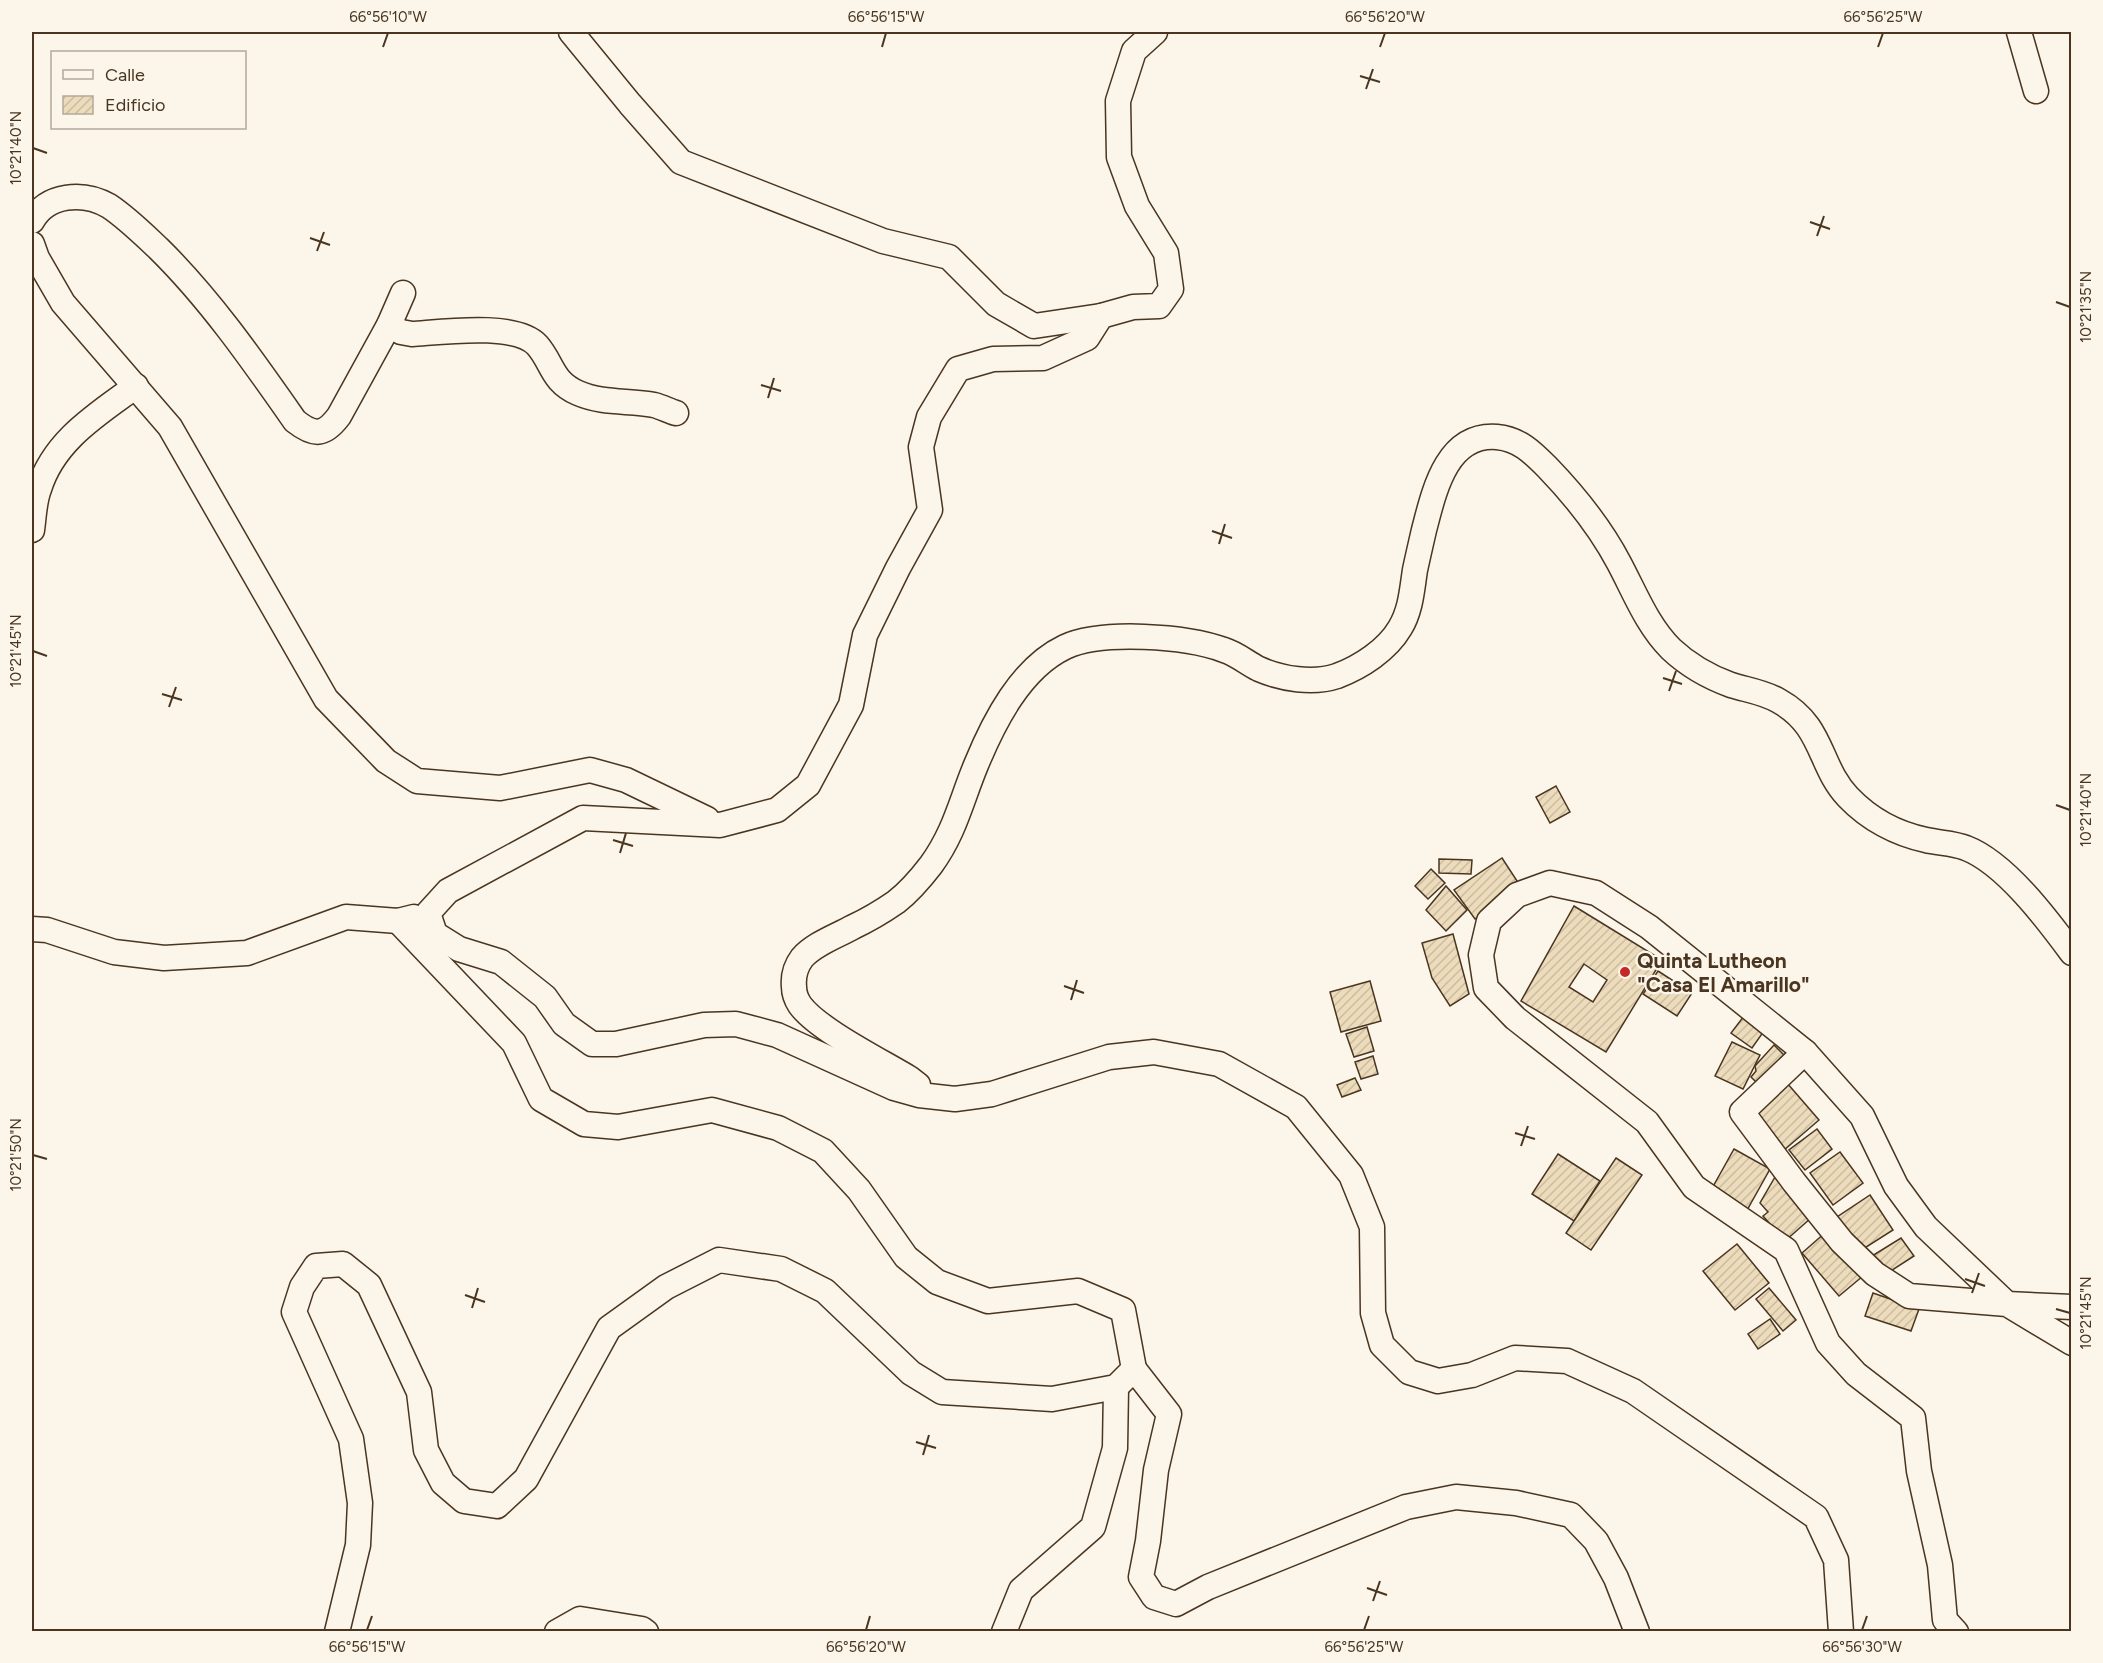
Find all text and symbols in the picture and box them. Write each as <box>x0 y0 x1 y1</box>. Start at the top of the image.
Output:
text: 66°56'10"W <box>349 8 427 26</box>
text: 66°56'15"W <box>848 8 925 26</box>
text: 66°56'20"W <box>1345 8 1426 26</box>
text: 66°56'25"W <box>1844 8 1923 26</box>
legend <box>51 51 246 129</box>
text: Calle <box>105 64 145 86</box>
text: Edificio <box>105 94 166 116</box>
text: 10°21'40"N <box>7 111 25 185</box>
text: 10°21'35"N <box>2077 271 2095 343</box>
text: 10°21'45"N <box>7 614 25 688</box>
text: 10°21'40"N <box>2077 773 2095 847</box>
place label: Quinta Lutheon "Casa El Amarillo" <box>1637 948 1810 997</box>
marker: Quinta Lutheon "Casa El Amarillo" <box>1618 965 1632 979</box>
text: 10°21'50"N <box>7 1118 25 1192</box>
text: 10°21'45"N <box>2077 1276 2095 1350</box>
text: 66°56'15"W <box>329 1638 406 1656</box>
text: 66°56'20"W <box>826 1638 907 1656</box>
text: 66°56'25"W <box>1325 1638 1404 1656</box>
text: 66°56'30"W <box>1822 1638 1902 1656</box>

